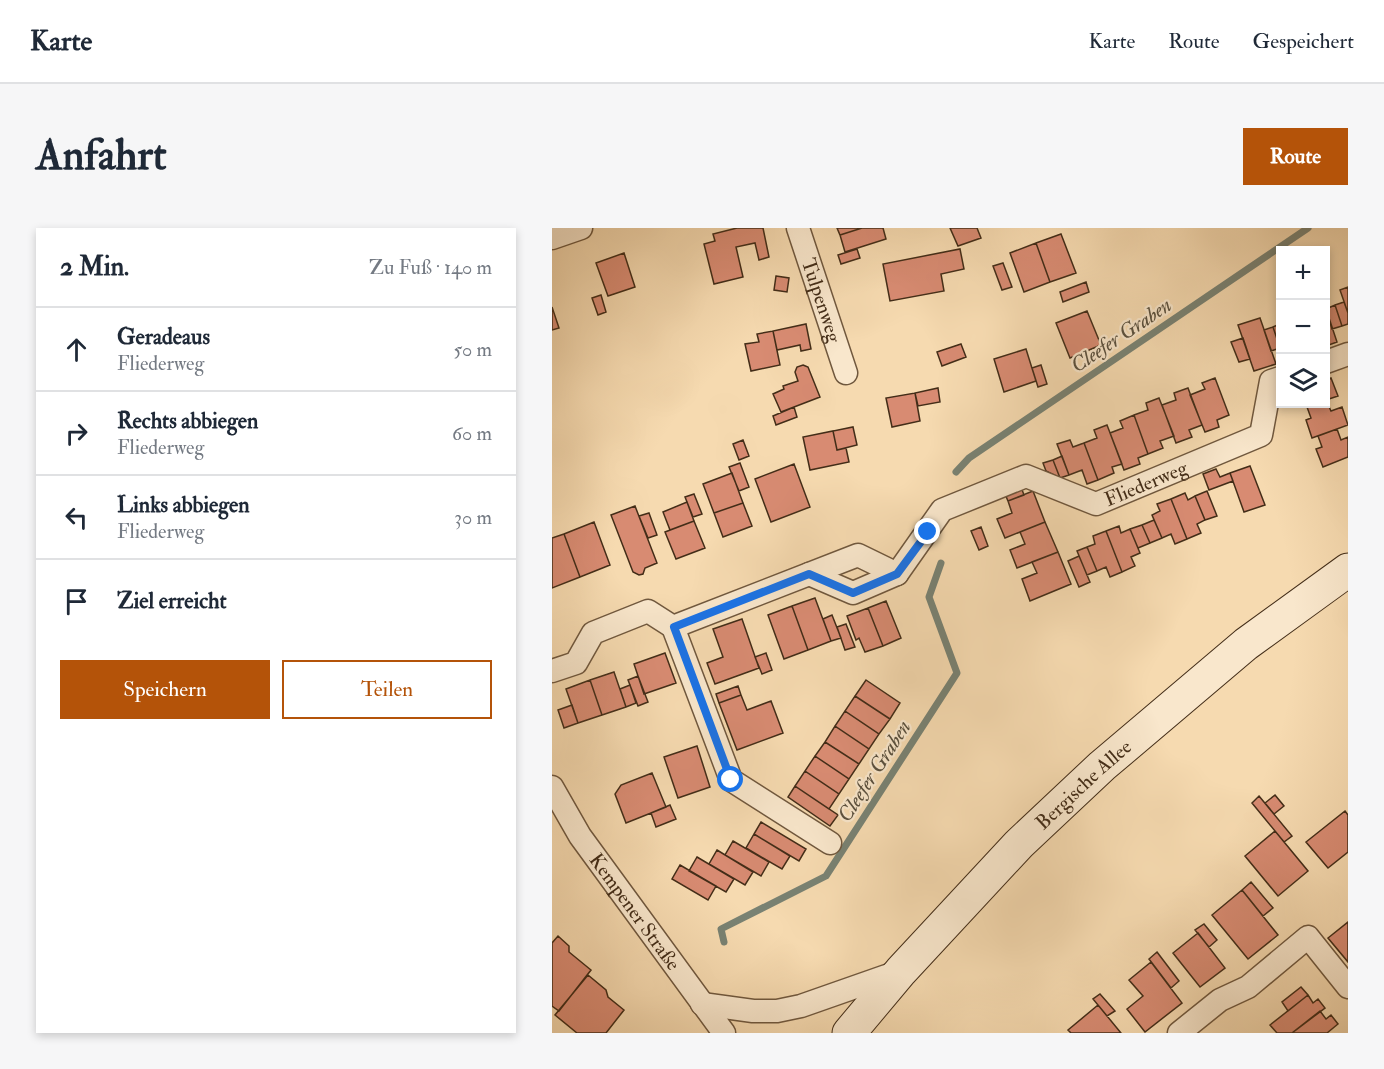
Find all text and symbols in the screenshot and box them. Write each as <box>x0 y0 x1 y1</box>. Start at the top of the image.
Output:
text: Karte <box>30 24 92 59</box>
text: Karte <box>1089 28 1135 55</box>
text: Route <box>1168 28 1220 55</box>
text: Gespeichert <box>1253 28 1354 55</box>
button: Route <box>1243 128 1348 185</box>
text: Anfahrt <box>36 130 167 182</box>
map controls <box>1276 246 1330 408</box>
button: + <box>1276 246 1330 300</box>
text: 2 Min. <box>60 251 129 283</box>
text: Zu Fuß · 140 m <box>369 255 492 280</box>
street label: Tulpenweg <box>796 255 847 347</box>
water label: Cleefer Graben <box>1066 292 1177 379</box>
button: − <box>1276 300 1330 354</box>
text: Geradeaus <box>117 323 210 351</box>
icon: ahead <box>60 333 93 366</box>
text: 50 m <box>453 337 492 362</box>
text: Fliederweg <box>117 351 204 376</box>
button: layers <box>1276 354 1330 408</box>
text: Rechts abbiegen <box>117 407 258 435</box>
icon: right <box>60 417 93 450</box>
text: 60 m <box>452 421 492 446</box>
text: Fliederweg <box>117 435 204 460</box>
street label: Fliederweg <box>1101 455 1192 512</box>
text: Links abbiegen <box>117 491 250 519</box>
icon: left <box>60 501 93 534</box>
text: 30 m <box>454 505 492 530</box>
route end <box>914 518 940 544</box>
text: Fliederweg <box>117 519 204 544</box>
icon: arrive <box>60 585 93 618</box>
text: Ziel erreicht <box>117 587 227 615</box>
button: Speichern <box>60 660 270 719</box>
button: Teilen <box>282 660 492 719</box>
water label: Cleefer Graben <box>831 715 917 827</box>
street label: Bergische Allee <box>1030 734 1137 835</box>
route start <box>717 766 743 792</box>
street label: Kempener Straße <box>584 848 686 975</box>

